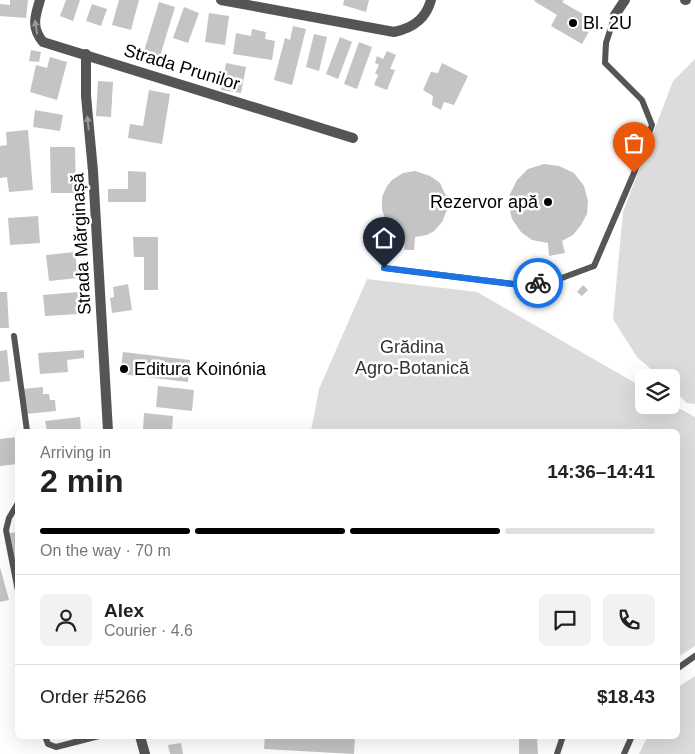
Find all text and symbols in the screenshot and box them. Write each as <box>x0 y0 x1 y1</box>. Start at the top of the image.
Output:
place label: Bl. 2U <box>583 13 632 33</box>
marker: Bl. 2U <box>567 17 579 29</box>
one-way arrow <box>32 18 40 34</box>
street label: Strada Prunilor <box>122 40 242 94</box>
one-way arrow <box>84 114 92 130</box>
pin <box>613 122 655 173</box>
icon: bag <box>620 129 648 157</box>
street label: Strada Mărginașă <box>67 172 95 315</box>
place label: Rezervor apă <box>430 192 539 212</box>
marker: Rezervor apă <box>542 196 554 208</box>
pin <box>363 217 405 268</box>
icon: home <box>370 224 398 252</box>
courier <box>513 258 563 308</box>
icon: bike <box>524 269 552 297</box>
park label: Grădina Agro-Botanică <box>355 337 470 378</box>
place label: Editura Koinónia <box>134 359 267 379</box>
marker: Editura Koinónia <box>118 363 130 375</box>
map controls <box>635 369 680 414</box>
button: layers <box>635 369 680 414</box>
text: Arriving in <box>40 444 111 461</box>
text: 14:36–14:41 <box>547 461 655 482</box>
text: 2 min <box>40 463 124 499</box>
text: On the way · 70 m <box>40 542 171 559</box>
button: person <box>40 594 92 646</box>
button: chat <box>539 594 591 646</box>
button: phone <box>603 594 655 646</box>
text: Alex <box>104 600 144 621</box>
text: Courier · 4.6 <box>104 622 193 639</box>
text: Order #5266 <box>40 686 147 707</box>
text: $18.43 <box>597 686 655 707</box>

